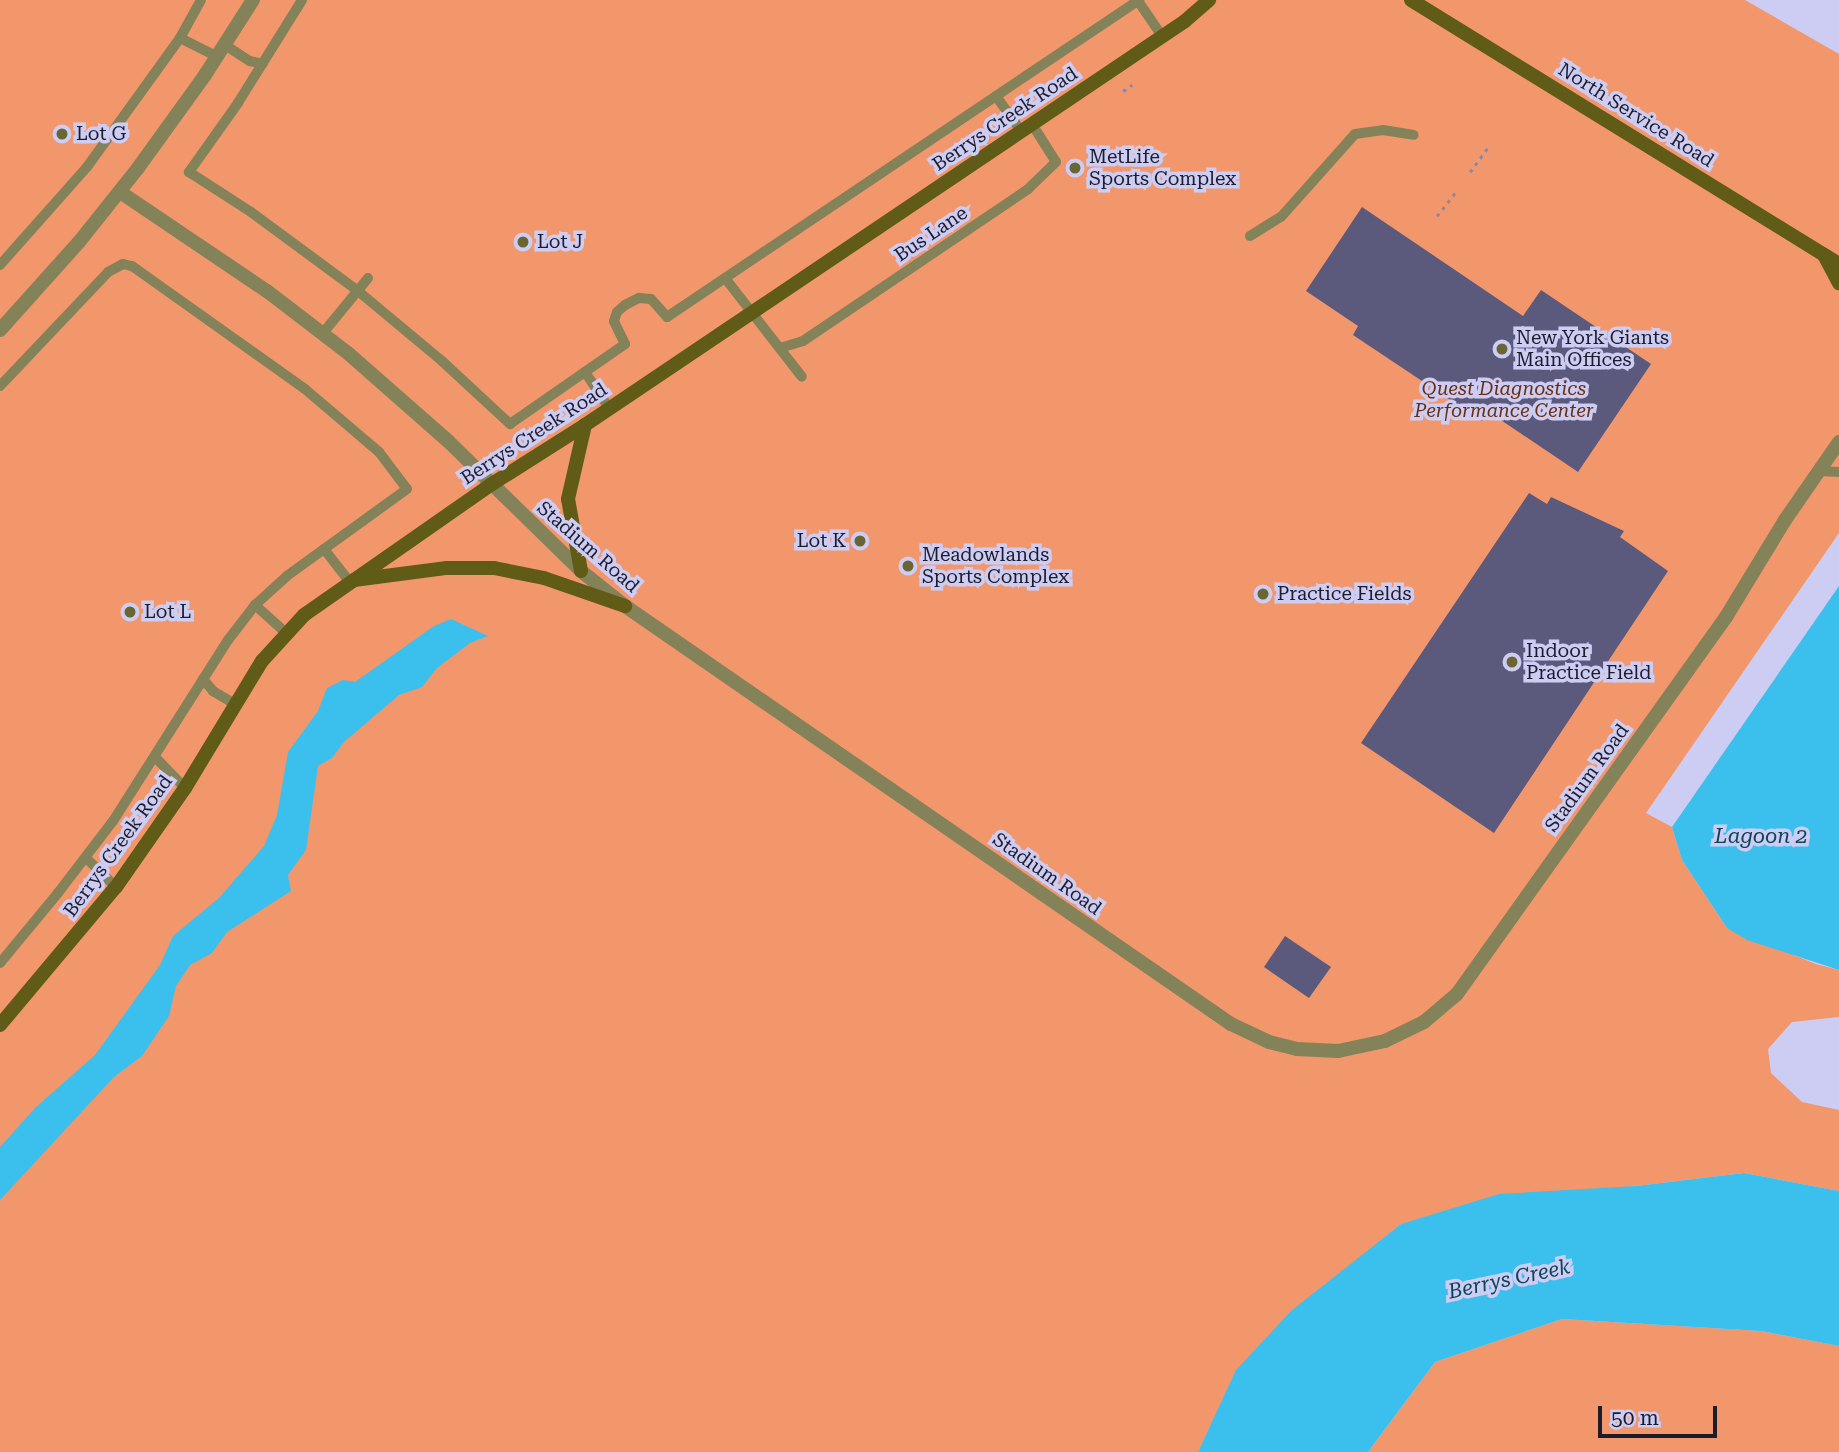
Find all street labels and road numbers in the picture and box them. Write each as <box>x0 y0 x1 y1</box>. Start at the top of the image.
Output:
street label: North Service Road <box>1554 58 1718 172</box>
street label: Berrys Creek Road <box>928 62 1082 176</box>
street label: Bus Lane <box>890 201 972 267</box>
street label: Berrys Creek Road <box>457 378 611 490</box>
street label: Stadium Road <box>532 496 644 598</box>
street label: Stadium Road <box>1540 720 1634 836</box>
street label: Berrys Creek Road <box>59 771 177 921</box>
street label: Stadium Road <box>988 828 1106 920</box>

